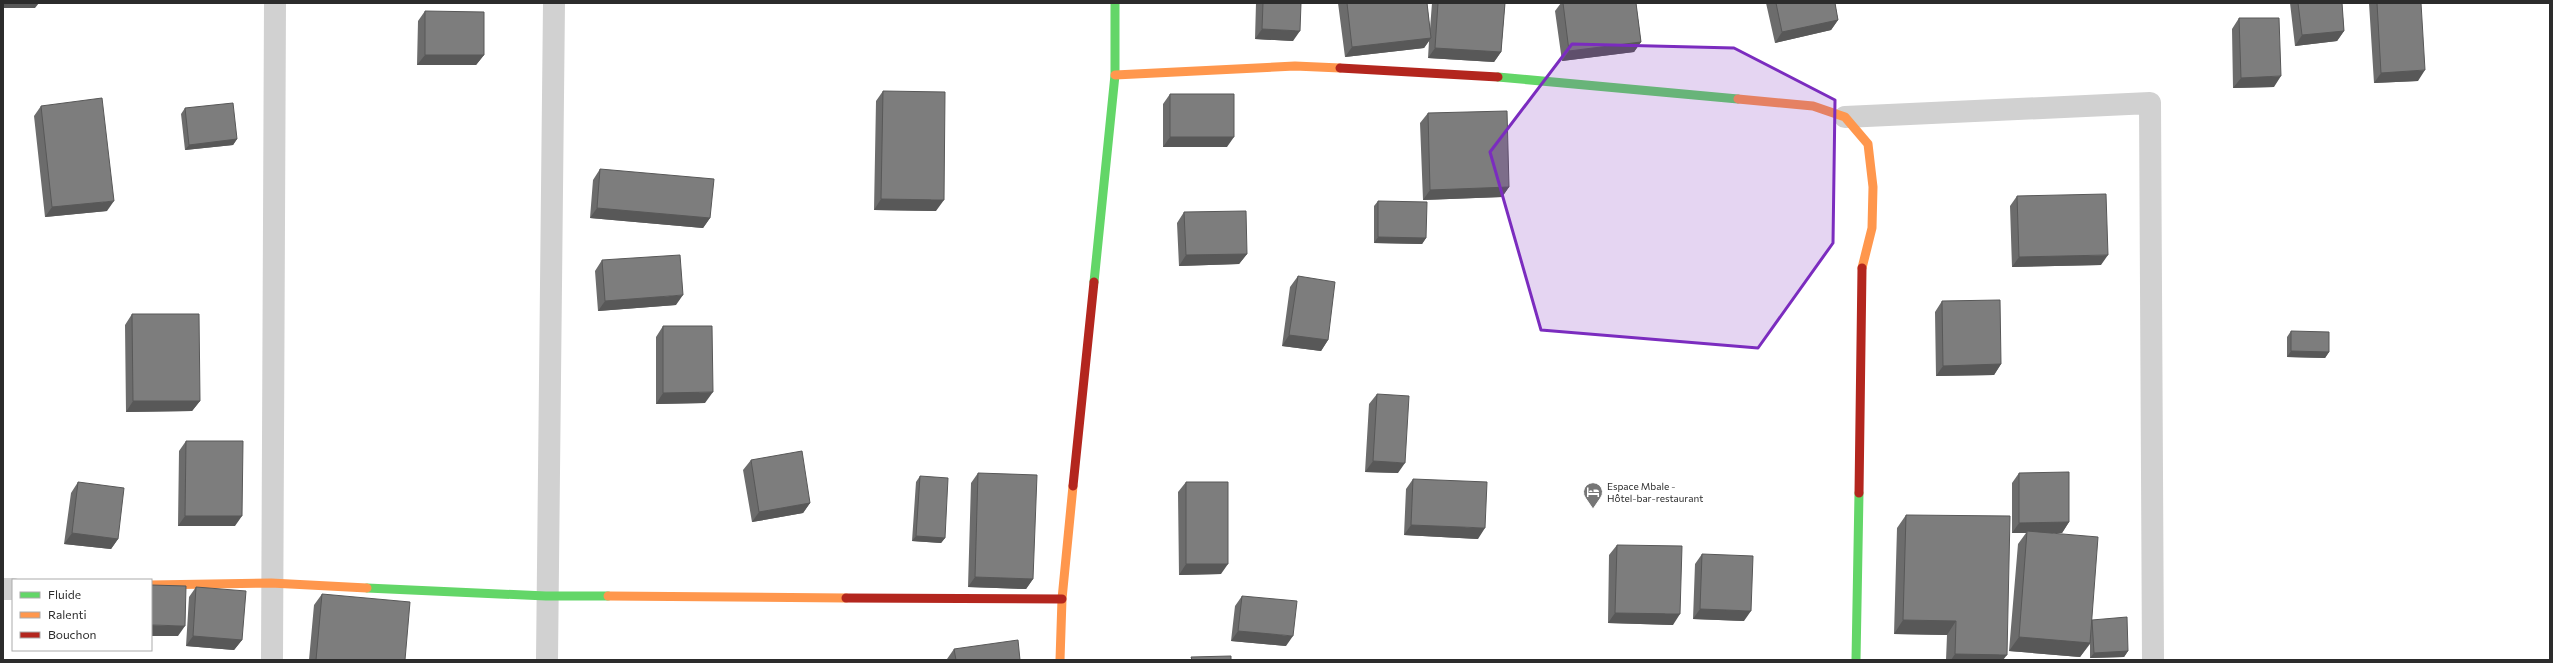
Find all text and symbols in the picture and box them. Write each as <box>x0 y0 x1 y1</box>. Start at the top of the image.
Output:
place label: Espace Mbale - Hôtel-bar-restaurant <box>1607 480 1703 504</box>
hotel icon: Espace Mbale - Hôtel-bar-restaurant <box>1582 481 1604 509</box>
legend <box>12 579 152 651</box>
text: Fluide <box>48 587 81 601</box>
text: Ralenti <box>48 607 87 621</box>
text: Bouchon <box>48 627 96 641</box>

